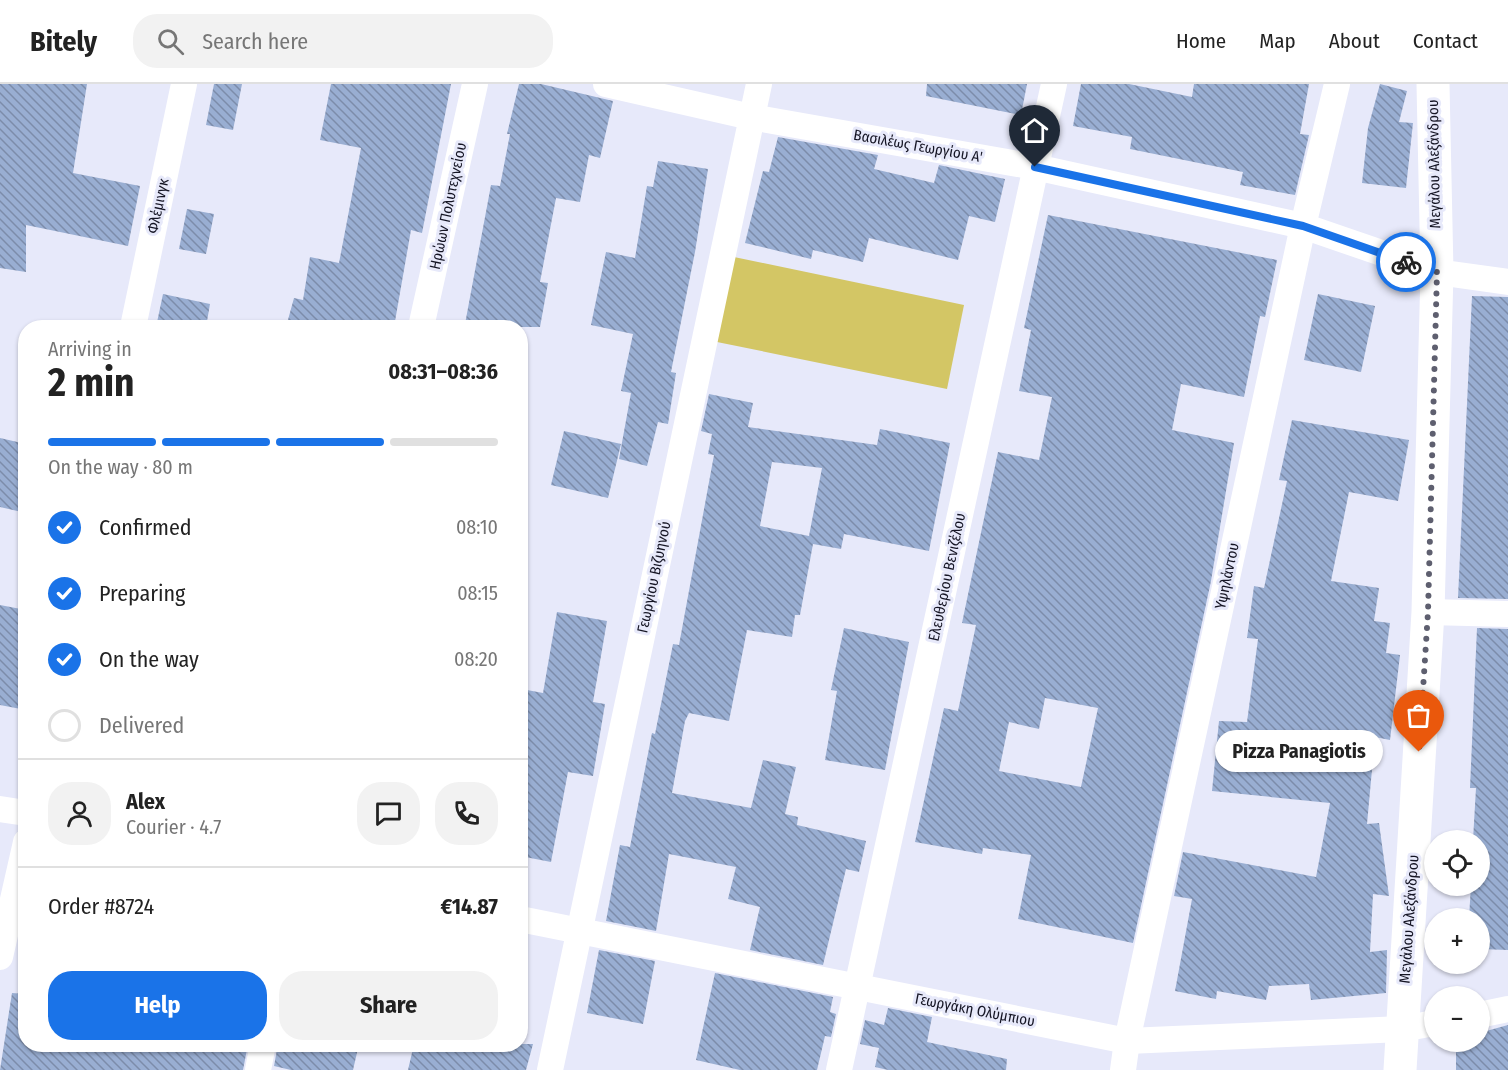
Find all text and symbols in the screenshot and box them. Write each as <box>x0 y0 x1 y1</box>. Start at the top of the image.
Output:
search box <box>133 14 553 68</box>
text: Bitely <box>30 25 97 58</box>
icon: search <box>154 25 187 58</box>
text: Search here <box>202 28 308 55</box>
text: Home <box>1176 28 1226 54</box>
text: Map <box>1259 28 1296 54</box>
text: About <box>1329 28 1380 54</box>
text: Contact <box>1413 28 1478 54</box>
street label: Μεγάλου Αλεξάνδρου <box>1424 99 1444 229</box>
pin <box>1009 105 1060 167</box>
icon: home <box>1018 114 1051 147</box>
street label: Βασιλέως Γεωργίου Α' <box>852 126 984 166</box>
street label: Ηρώων Πολυτεχνείου <box>426 141 470 271</box>
street label: Φλέμινγκ <box>143 176 173 235</box>
courier <box>1376 232 1436 292</box>
icon: bike <box>1390 246 1423 279</box>
text: Arriving in <box>48 337 132 361</box>
text: 08:31–08:36 <box>388 358 498 385</box>
text: 2 min <box>48 360 134 406</box>
text: On the way · 80 m <box>48 455 193 479</box>
icon: check <box>48 511 81 544</box>
street label: Ελευθερίου Βενιζέλου <box>925 511 969 643</box>
text: Confirmed <box>99 514 192 541</box>
text: 08:10 <box>456 515 498 539</box>
street label: Γεωργίου Βιζυηνού <box>633 520 675 634</box>
street label: Υψηλάντου <box>1211 541 1243 611</box>
icon: check <box>48 577 81 610</box>
text: Preparing <box>99 580 185 607</box>
text: 08:15 <box>457 581 498 605</box>
icon: check <box>48 643 81 676</box>
text: On the way <box>99 646 199 673</box>
text: 08:20 <box>454 647 498 671</box>
pin <box>1393 690 1444 752</box>
icon: bag <box>1402 699 1435 732</box>
text: Delivered <box>99 712 184 739</box>
callout: Pizza Panagiotis <box>1215 731 1383 773</box>
text: Pizza Panagiotis <box>1232 739 1366 763</box>
button: person <box>48 782 111 845</box>
button: chat <box>357 782 420 845</box>
button: phone <box>435 782 498 845</box>
text: Alex <box>126 788 165 815</box>
text: Courier · 4.7 <box>126 815 221 839</box>
map controls <box>1424 830 1490 1052</box>
button: locate <box>1424 830 1490 896</box>
street label: Μεγάλου Αλεξάνδρου <box>1396 854 1422 984</box>
text: Order #8724 <box>48 893 154 920</box>
text: €14.87 <box>441 893 498 920</box>
button: + <box>1424 908 1490 974</box>
button: Help <box>48 971 267 1040</box>
button: Share <box>279 971 498 1040</box>
button: − <box>1424 986 1490 1052</box>
street label: Γεωργάκη Ολύμπιου <box>914 990 1036 1030</box>

